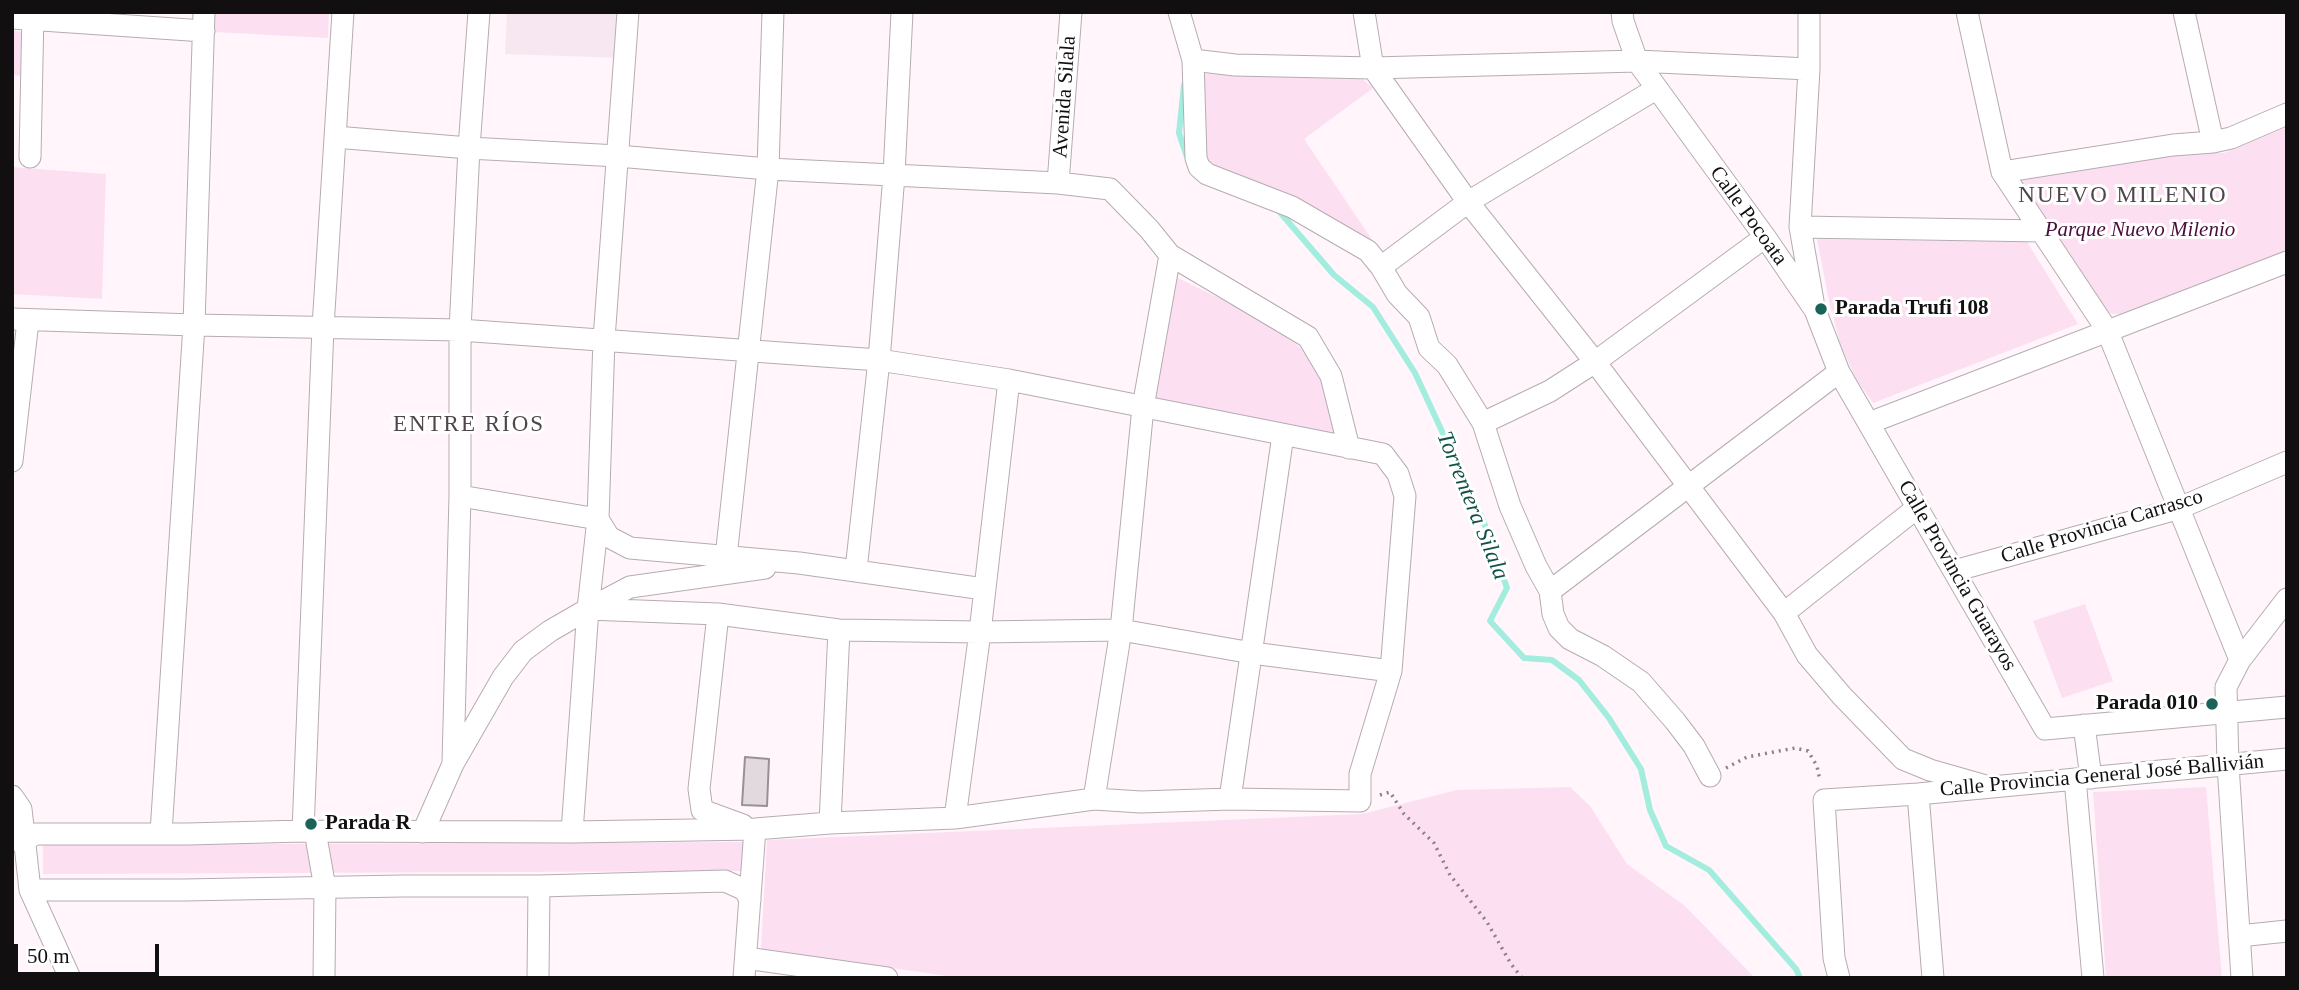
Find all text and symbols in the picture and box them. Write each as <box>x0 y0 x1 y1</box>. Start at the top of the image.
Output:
street label: Avenida Silala <box>1048 35 1082 159</box>
street label: Calle Pocoata <box>1704 162 1792 270</box>
district label: NUEVO MILENIO <box>2020 182 2226 210</box>
park label: Parque Nuevo Milenio <box>2045 217 2235 243</box>
place label: Parada Trufi 108 <box>1835 296 1989 322</box>
marker: Parada Trufi 108 <box>1813 301 1829 317</box>
district label: ENTRE RÍOS <box>394 411 544 439</box>
water label: Torrentera Silala <box>1430 428 1514 584</box>
street label: Calle Provincia Guarayos <box>1892 476 2022 676</box>
street label: Calle Provincia Carrasco <box>1998 484 2206 570</box>
place label: Parada 010 <box>2096 691 2198 717</box>
marker: Parada 010 <box>2204 696 2220 712</box>
street label: Calle Provincia General José Ballivián <box>1939 749 2265 803</box>
place label: Parada R <box>325 811 411 837</box>
marker: Parada R <box>303 816 319 832</box>
scale bar <box>18 930 163 974</box>
text: 50 m <box>27 944 70 968</box>

